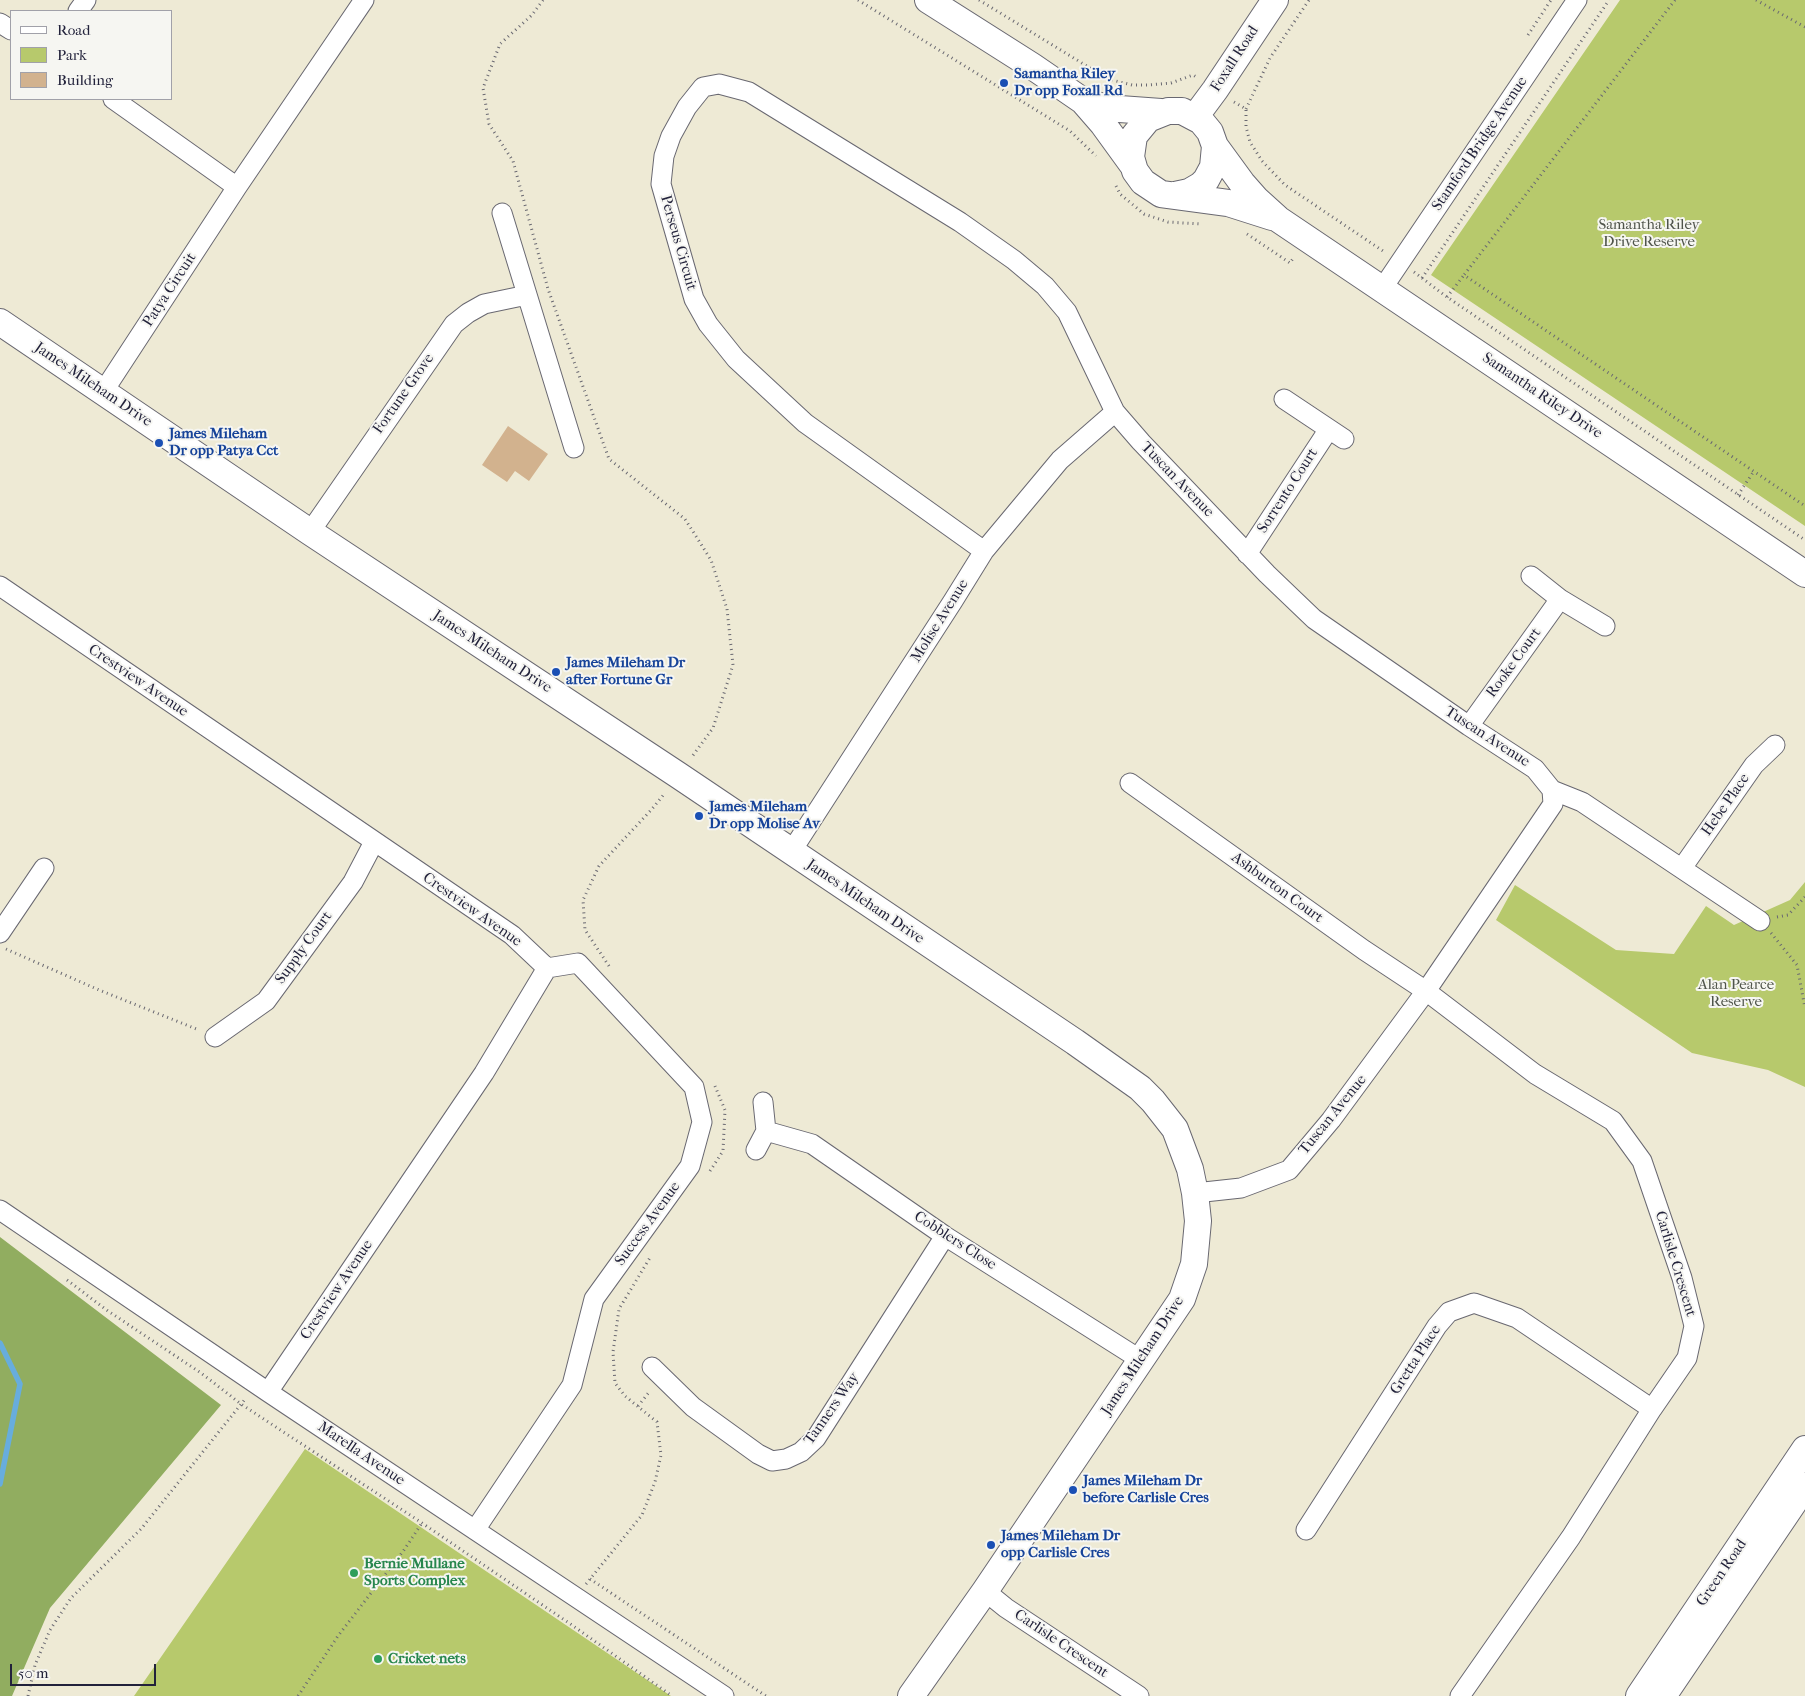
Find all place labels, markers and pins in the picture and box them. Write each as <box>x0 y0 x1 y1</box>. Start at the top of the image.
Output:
place label: Samantha Riley Dr opp Foxall Rd <box>1014 65 1123 100</box>
marker: Samantha Riley Dr opp Foxall Rd <box>998 77 1010 89</box>
place label: James Mileham Dr opp Patya Cct <box>169 425 278 460</box>
marker: James Mileham Dr opp Patya Cct <box>153 437 165 449</box>
place label: James Mileham Dr after Fortune Gr <box>566 654 685 689</box>
marker: James Mileham Dr after Fortune Gr <box>550 666 562 678</box>
place label: James Mileham Dr opp Molise Av <box>709 798 820 833</box>
marker: James Mileham Dr opp Molise Av <box>693 810 705 822</box>
place label: James Mileham Dr before Carlisle Cres <box>1083 1472 1209 1507</box>
marker: James Mileham Dr before Carlisle Cres <box>1067 1484 1079 1496</box>
place label: James Mileham Dr opp Carlisle Cres <box>1001 1527 1120 1562</box>
marker: James Mileham Dr opp Carlisle Cres <box>985 1539 997 1551</box>
place label: Bernie Mullane Sports Complex <box>364 1555 465 1590</box>
marker: Bernie Mullane Sports Complex <box>348 1567 360 1579</box>
place label: Cricket nets <box>388 1650 466 1668</box>
marker: Cricket nets <box>372 1653 384 1665</box>

